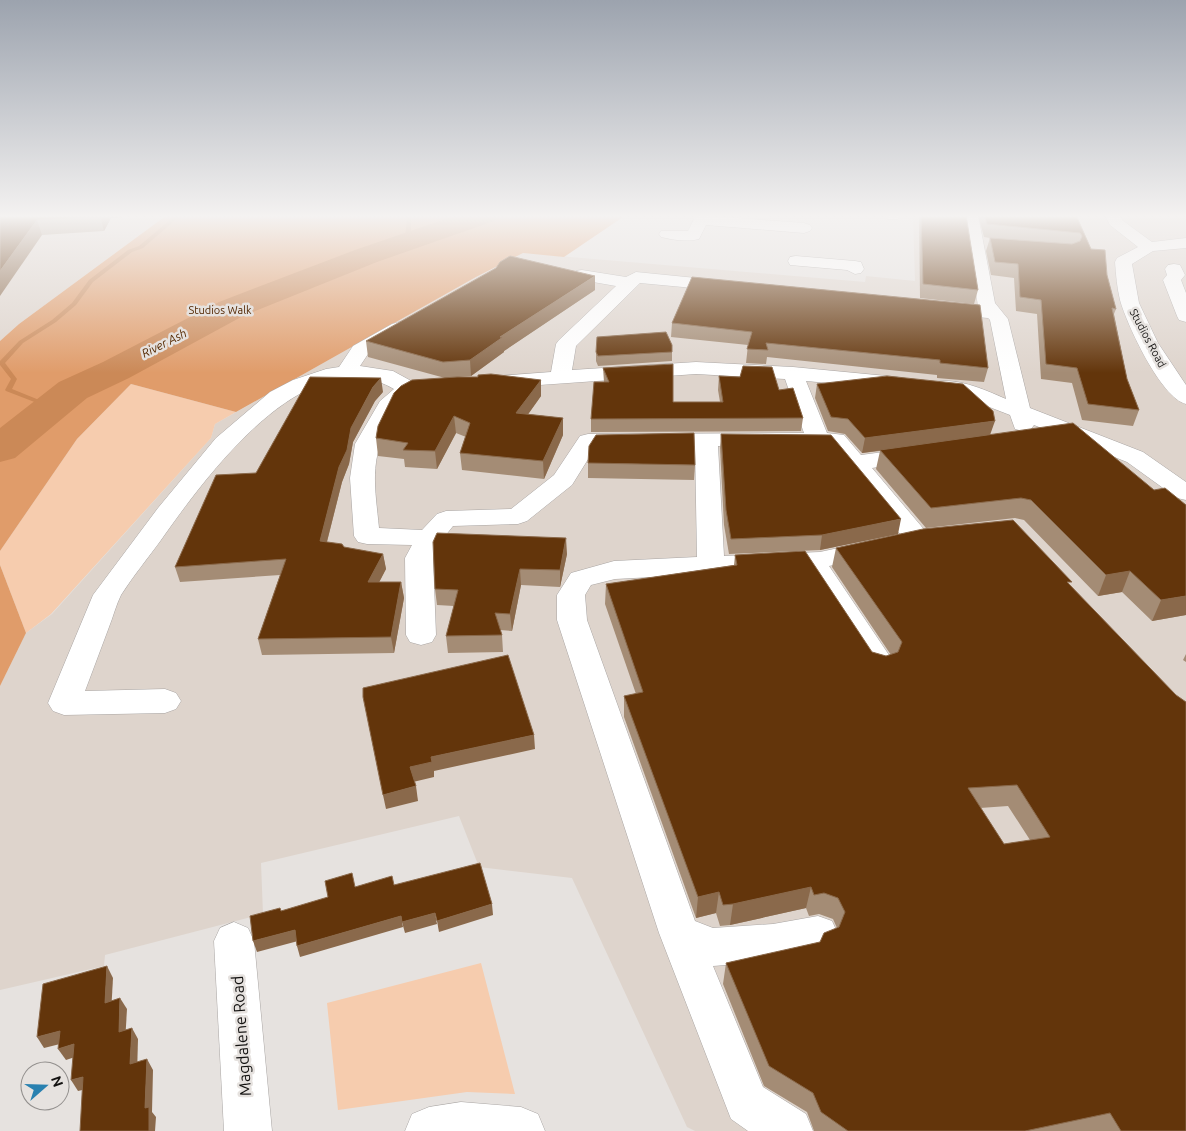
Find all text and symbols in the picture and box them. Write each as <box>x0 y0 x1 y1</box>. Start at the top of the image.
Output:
park label: Studios Walk <box>188 304 252 316</box>
street label: Studios Road <box>1128 307 1168 369</box>
water label: River Ash <box>139 326 189 360</box>
street label: Magdalene Road <box>228 975 254 1097</box>
north arrow <box>20 1061 70 1111</box>
text: N <box>48 1074 67 1089</box>

